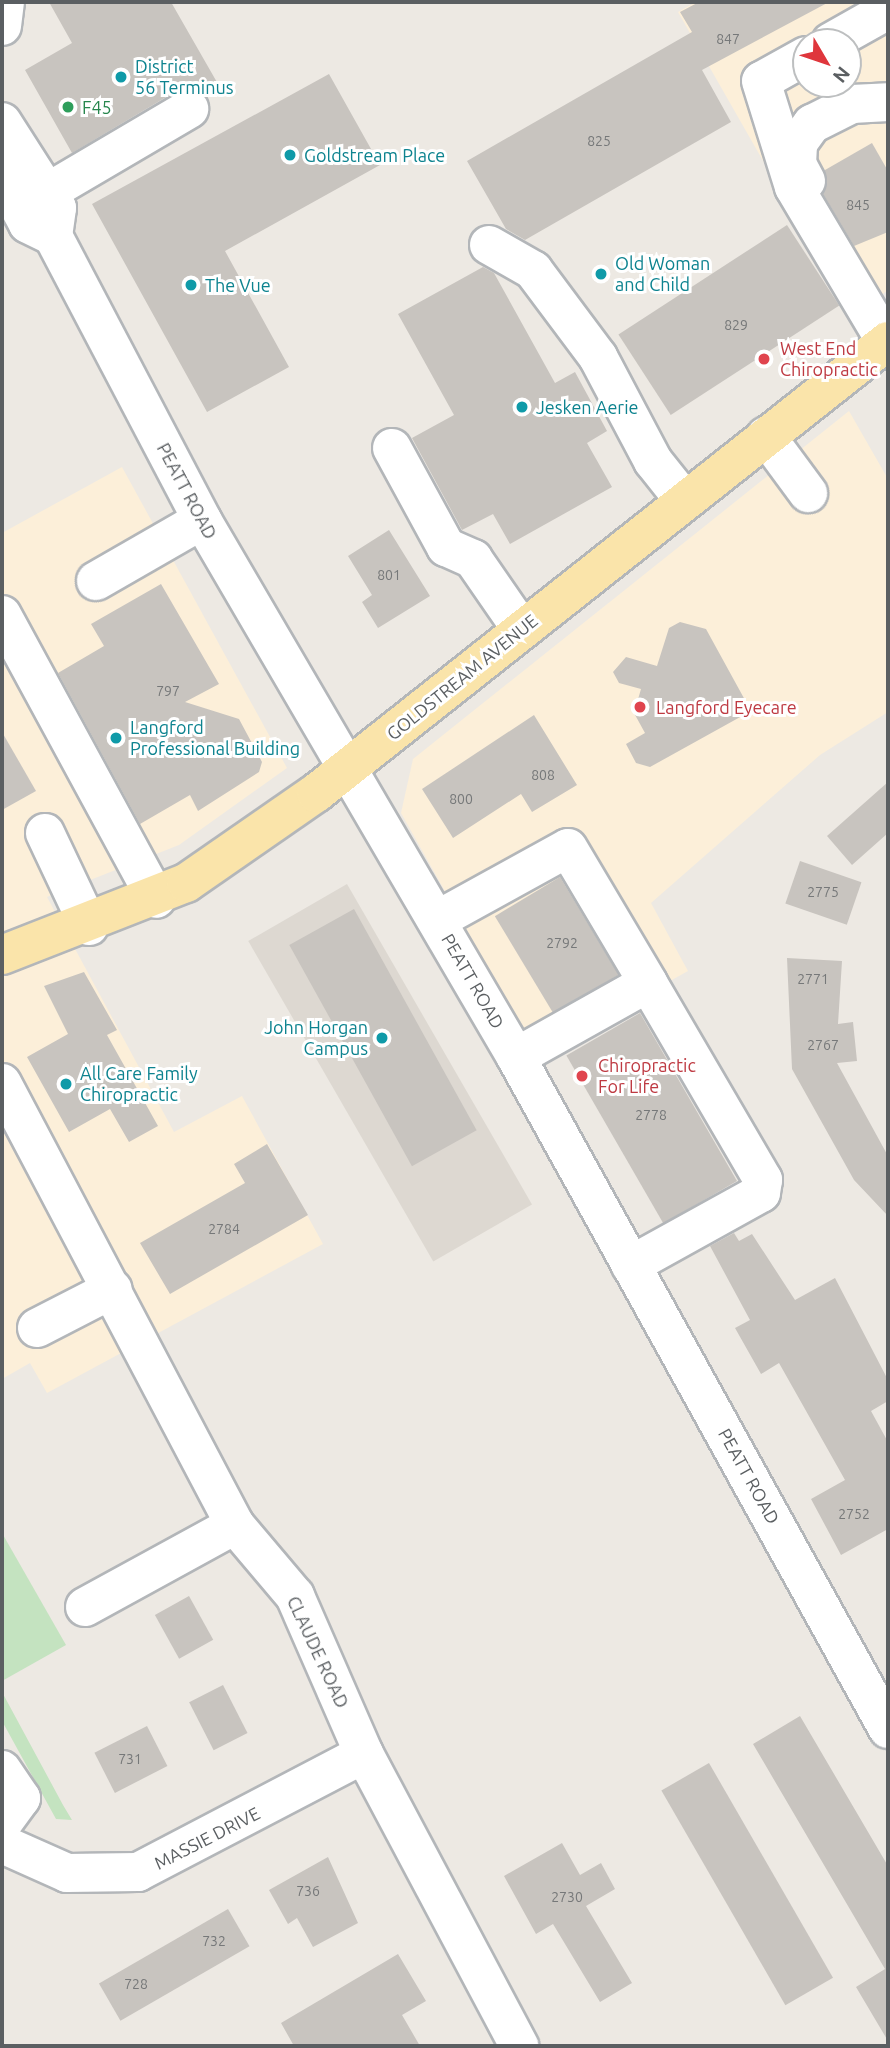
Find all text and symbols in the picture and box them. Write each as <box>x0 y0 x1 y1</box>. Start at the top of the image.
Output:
north arrow <box>792 28 862 98</box>
house number: 847 <box>716 31 740 47</box>
place label: District 56 Terminus <box>135 56 234 98</box>
text: N <box>829 63 855 87</box>
marker: District 56 Terminus <box>113 69 129 85</box>
place label: F45 <box>82 96 112 118</box>
marker: F45 <box>60 99 76 115</box>
house number: 825 <box>587 133 611 149</box>
place label: Goldstream Place <box>304 144 445 166</box>
marker: Goldstream Place <box>282 147 298 163</box>
house number: 845 <box>846 197 870 213</box>
place label: Old Woman and Child <box>615 253 710 296</box>
marker: Old Woman and Child <box>593 266 609 282</box>
place label: The Vue <box>205 274 271 296</box>
marker: The Vue <box>183 277 199 293</box>
house number: 829 <box>724 317 748 333</box>
place label: West End Chiropractic <box>780 338 878 380</box>
marker: West End Chiropractic <box>754 349 774 369</box>
place label: Jesken Aerie <box>536 396 638 418</box>
marker: Jesken Aerie <box>514 399 530 415</box>
street label: PEATT ROAD <box>153 439 221 543</box>
house number: 801 <box>377 567 401 583</box>
street label: GOLDSTREAM AVENUE <box>382 610 542 744</box>
house number: 797 <box>156 683 180 699</box>
place label: Langford Eyecare <box>656 696 797 718</box>
marker: Langford Eyecare <box>630 697 650 717</box>
place label: Langford Professional Building <box>130 717 300 760</box>
marker: Langford Professional Building <box>108 730 124 746</box>
house number: 808 <box>531 767 555 783</box>
house number: 800 <box>449 791 473 807</box>
house number: 2775 <box>807 884 839 900</box>
street label: PEATT ROAD <box>437 930 509 1032</box>
house number: 2792 <box>546 935 578 951</box>
house number: 2771 <box>797 971 829 987</box>
place label: John Horgan Campus <box>264 1017 368 1060</box>
marker: John Horgan Campus <box>374 1030 390 1046</box>
house number: 2767 <box>807 1037 839 1053</box>
place label: Chiropractic For Life <box>598 1055 696 1098</box>
place label: All Care Family Chiropractic <box>80 1063 198 1106</box>
marker: Chiropractic For Life <box>572 1066 592 1086</box>
marker: All Care Family Chiropractic <box>58 1076 74 1092</box>
house number: 2778 <box>635 1107 667 1123</box>
house number: 2784 <box>208 1221 240 1237</box>
street label: PEATT ROAD <box>714 1424 784 1528</box>
house number: 2752 <box>838 1506 870 1522</box>
street label: CLAUDE ROAD <box>283 1593 353 1711</box>
house number: 731 <box>118 1751 142 1767</box>
street label: MASSIE DRIVE <box>151 1802 263 1874</box>
house number: 736 <box>296 1883 320 1899</box>
house number: 2730 <box>551 1889 583 1905</box>
house number: 732 <box>202 1933 226 1949</box>
house number: 728 <box>124 1976 148 1992</box>

